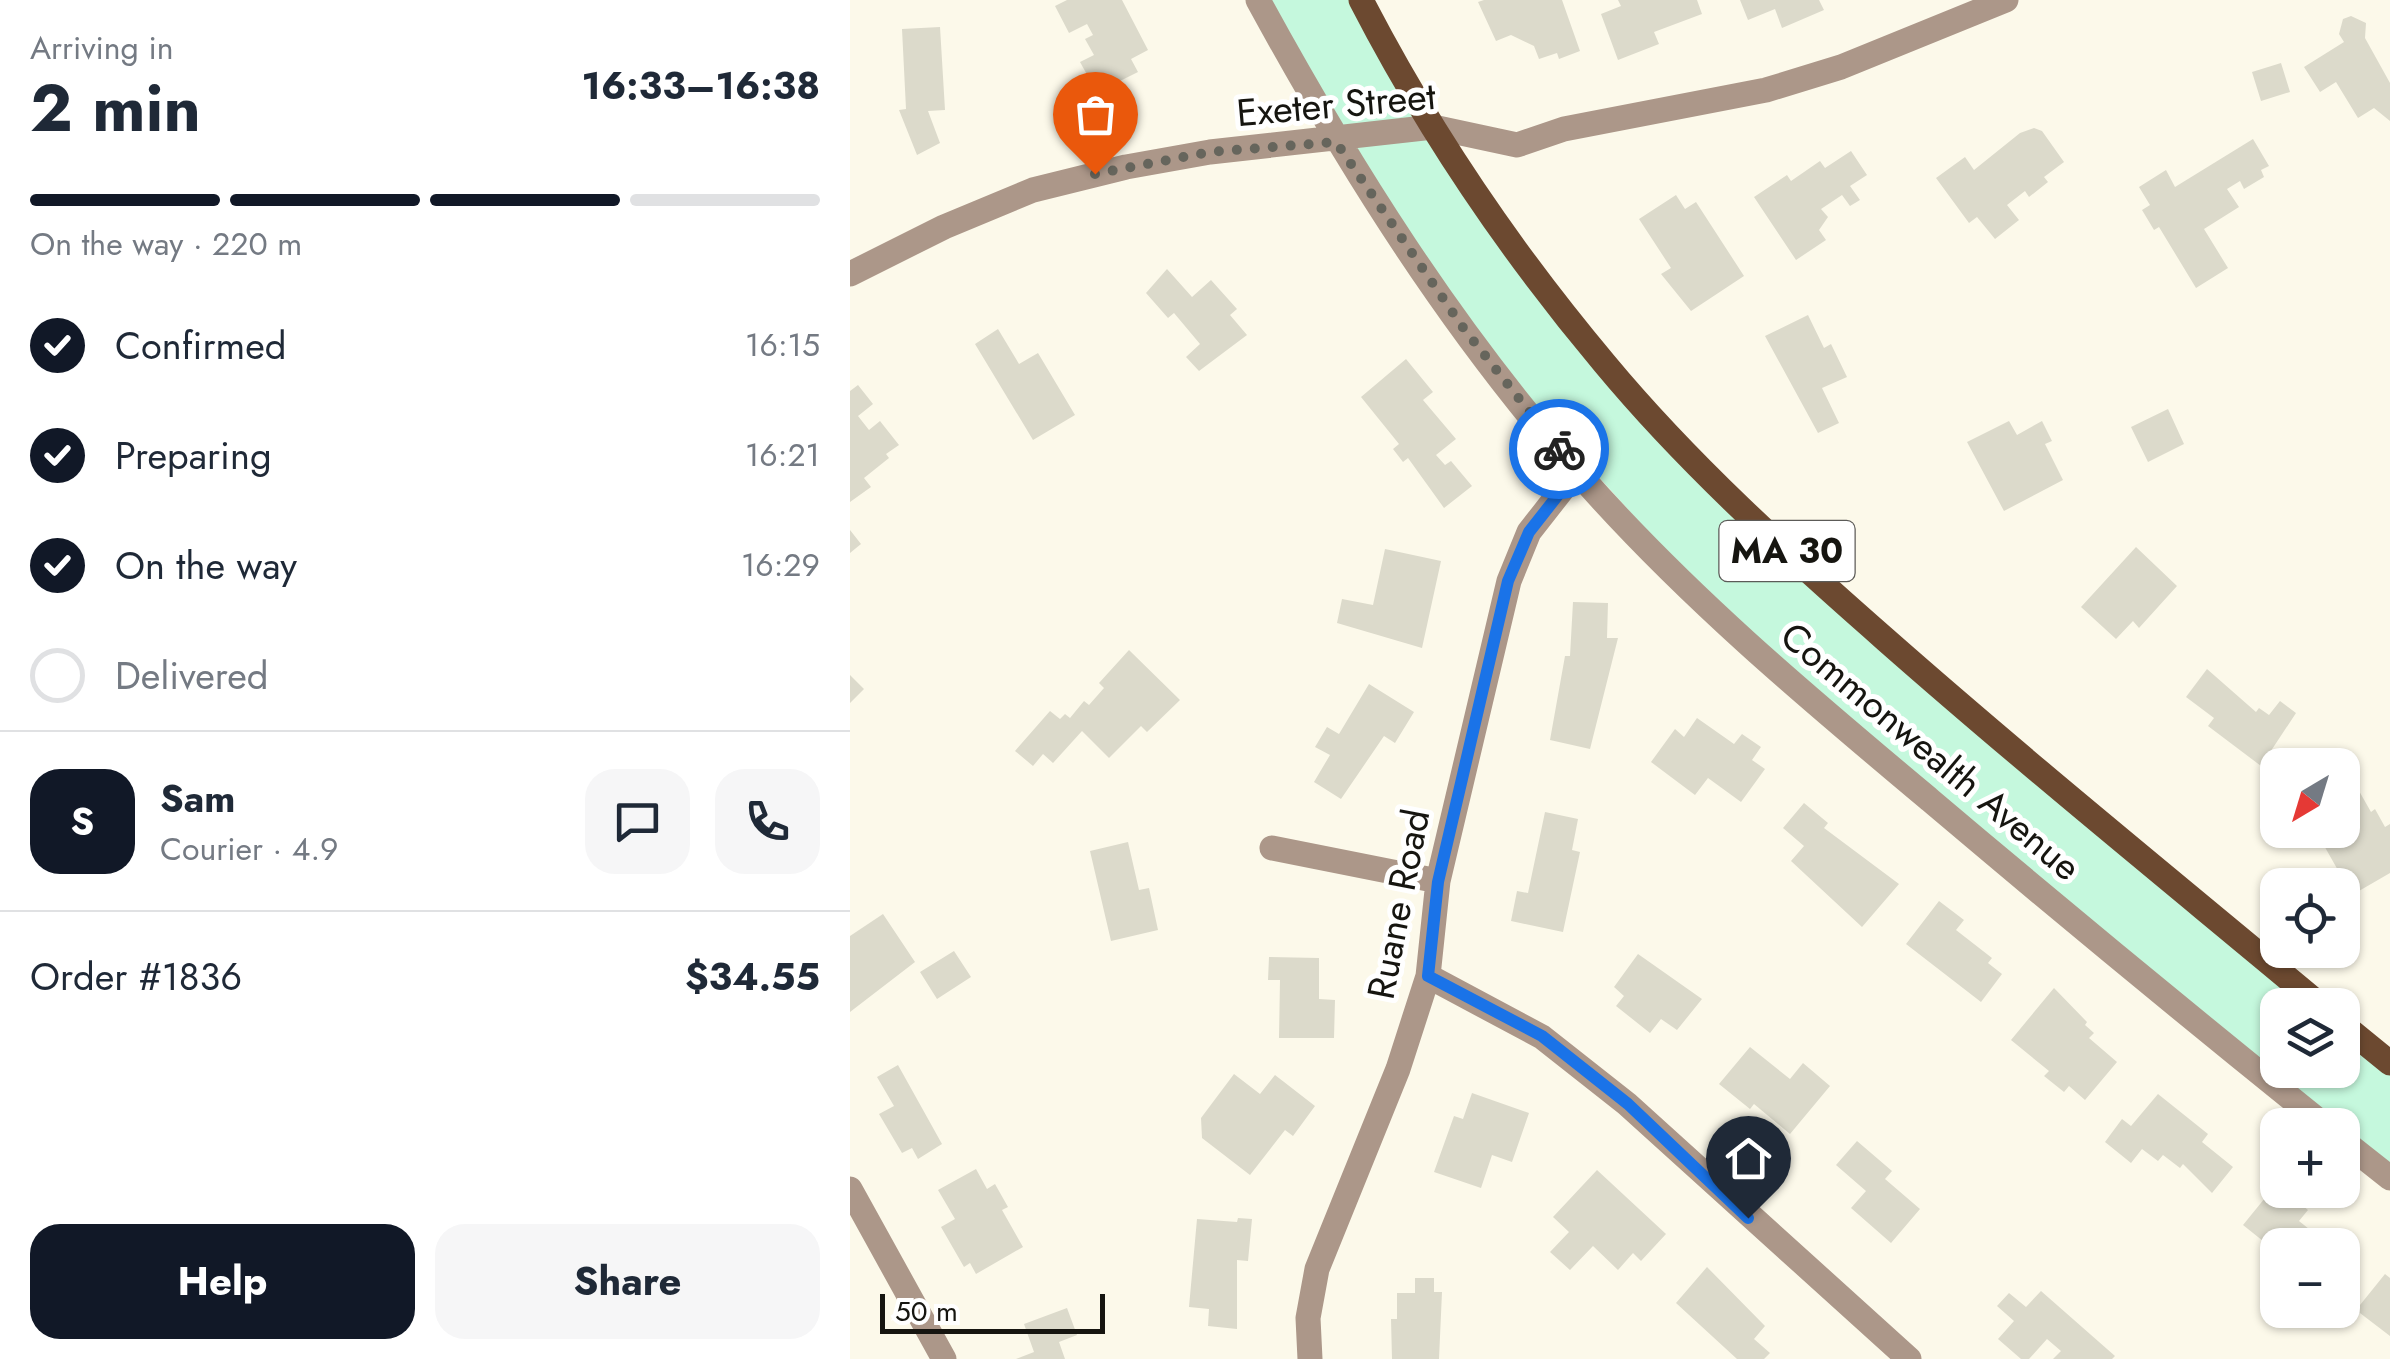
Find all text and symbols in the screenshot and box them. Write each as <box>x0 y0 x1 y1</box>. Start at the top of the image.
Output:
text: Arriving in <box>30 25 174 71</box>
text: 16:33–16:38 <box>582 58 820 113</box>
text: 2 min <box>30 61 201 155</box>
street label: Exeter Street <box>1234 68 1438 140</box>
pin <box>1053 72 1138 175</box>
icon: bag <box>1068 87 1123 142</box>
text: On the way · 220 m <box>30 221 302 267</box>
icon: check <box>30 318 85 373</box>
text: Confirmed <box>115 318 286 373</box>
text: 16:15 <box>745 322 820 368</box>
courier <box>1509 399 1609 499</box>
icon: bike <box>1532 422 1587 477</box>
icon: check <box>30 428 85 483</box>
text: Preparing <box>115 428 272 483</box>
text: 16:21 <box>745 432 820 478</box>
road number: MA 30 <box>1720 521 1854 581</box>
icon: check <box>30 538 85 593</box>
text: On the way <box>115 538 297 593</box>
text: 16:29 <box>741 542 820 588</box>
street label: Commonwealth Avenue <box>1769 609 2093 893</box>
text: Delivered <box>115 648 268 703</box>
north arrow <box>2260 748 2360 848</box>
map controls <box>2260 748 2360 1328</box>
button: chat <box>585 769 690 874</box>
button: phone <box>715 769 820 874</box>
text: Sam <box>160 771 235 826</box>
text: S <box>71 794 94 849</box>
street label: Ruane Road <box>1353 804 1443 1004</box>
text: Courier · 4.9 <box>160 826 338 872</box>
button: locate <box>2260 868 2360 968</box>
text: Order #1836 <box>30 949 242 1004</box>
text: $34.55 <box>685 949 820 1004</box>
button: layers <box>2260 988 2360 1088</box>
button: + <box>2260 1108 2360 1208</box>
pin <box>1706 1116 1791 1219</box>
icon: home <box>1721 1131 1776 1186</box>
button: Help <box>30 1224 415 1339</box>
button: Share <box>435 1224 820 1339</box>
button: − <box>2260 1228 2360 1328</box>
scale bar <box>880 1289 1105 1334</box>
text: 50 m <box>895 1291 958 1332</box>

